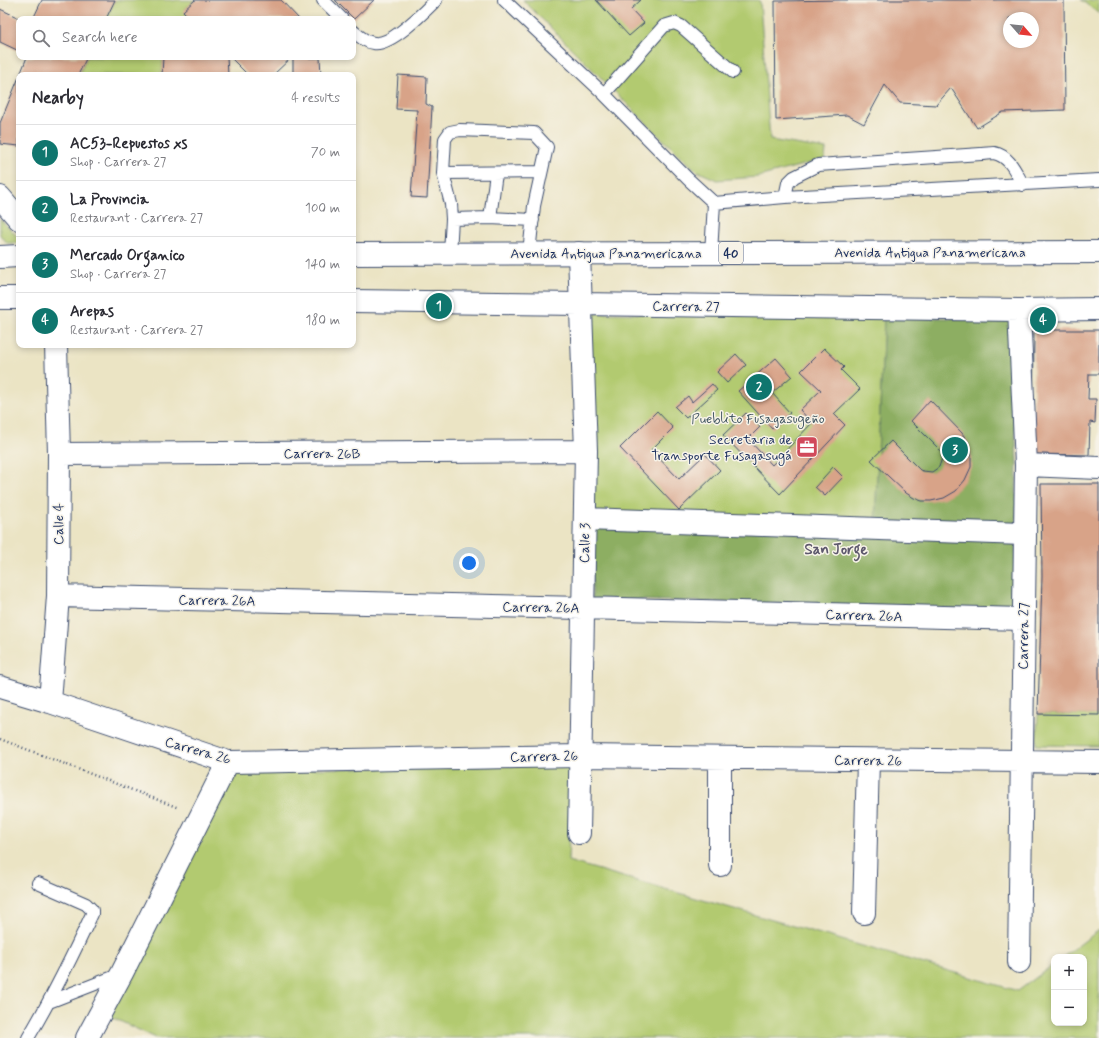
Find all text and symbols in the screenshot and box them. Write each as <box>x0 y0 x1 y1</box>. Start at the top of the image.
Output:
north arrow <box>1003 12 1039 48</box>
search box <box>16 16 356 60</box>
icon: search <box>30 27 52 49</box>
text: Search here <box>62 28 138 48</box>
text: Nearby <box>32 87 84 109</box>
text: 4 results <box>291 90 340 107</box>
text: AC53-Repuestos xs <box>70 134 187 154</box>
text: 1 <box>42 144 48 161</box>
text: 70 m <box>311 144 340 161</box>
text: Shop · Carrera 27 <box>70 154 166 171</box>
text: La Provincia <box>70 190 149 210</box>
text: 2 <box>42 200 48 217</box>
text: 100 m <box>305 200 340 217</box>
text: Restaurant · Carrera 27 <box>70 210 203 227</box>
road number: 40 <box>719 242 743 264</box>
street label: Avenida Antigua Panamericana <box>834 244 1026 262</box>
street label: Avenida Antigua Panamericana <box>510 245 702 263</box>
text: Mercado Organico <box>70 246 185 266</box>
text: 3 <box>42 256 48 273</box>
text: 140 m <box>305 256 340 273</box>
text: Shop · Carrera 27 <box>70 266 166 283</box>
pin: 1 <box>426 291 452 321</box>
street label: Carrera 27 <box>652 297 720 317</box>
text: Arepas <box>70 302 114 322</box>
pin: 4 <box>1030 305 1056 335</box>
text: 4 <box>41 312 49 329</box>
text: 180 m <box>305 312 340 329</box>
text: Restaurant · Carrera 27 <box>70 322 203 339</box>
pin: 2 <box>746 372 772 402</box>
park label: Pueblito Fusagasugeño <box>691 410 825 429</box>
place label: Secretaria de Transporte Fusagasugá <box>651 431 792 466</box>
office icon: Secretaria de Transporte Fusagasugá <box>794 434 820 460</box>
pin: 3 <box>942 435 968 465</box>
street label: Carrera 26B <box>284 445 361 463</box>
street label: Calle 4 <box>50 503 68 545</box>
street label: Calle 3 <box>576 523 594 563</box>
district label: San Jorge <box>804 540 868 562</box>
your location <box>459 553 479 573</box>
street label: Carrera 26A <box>178 591 256 611</box>
street label: Carrera 26A <box>502 598 580 618</box>
street label: Carrera 27 <box>1014 602 1034 670</box>
street label: Carrera 26A <box>825 606 903 626</box>
street label: Carrera 26 <box>163 733 233 769</box>
street label: Carrera 26 <box>510 747 578 767</box>
street label: Carrera 26 <box>834 751 902 771</box>
map controls <box>1051 954 1087 1026</box>
button: + <box>1051 954 1087 990</box>
button: − <box>1051 990 1087 1026</box>

